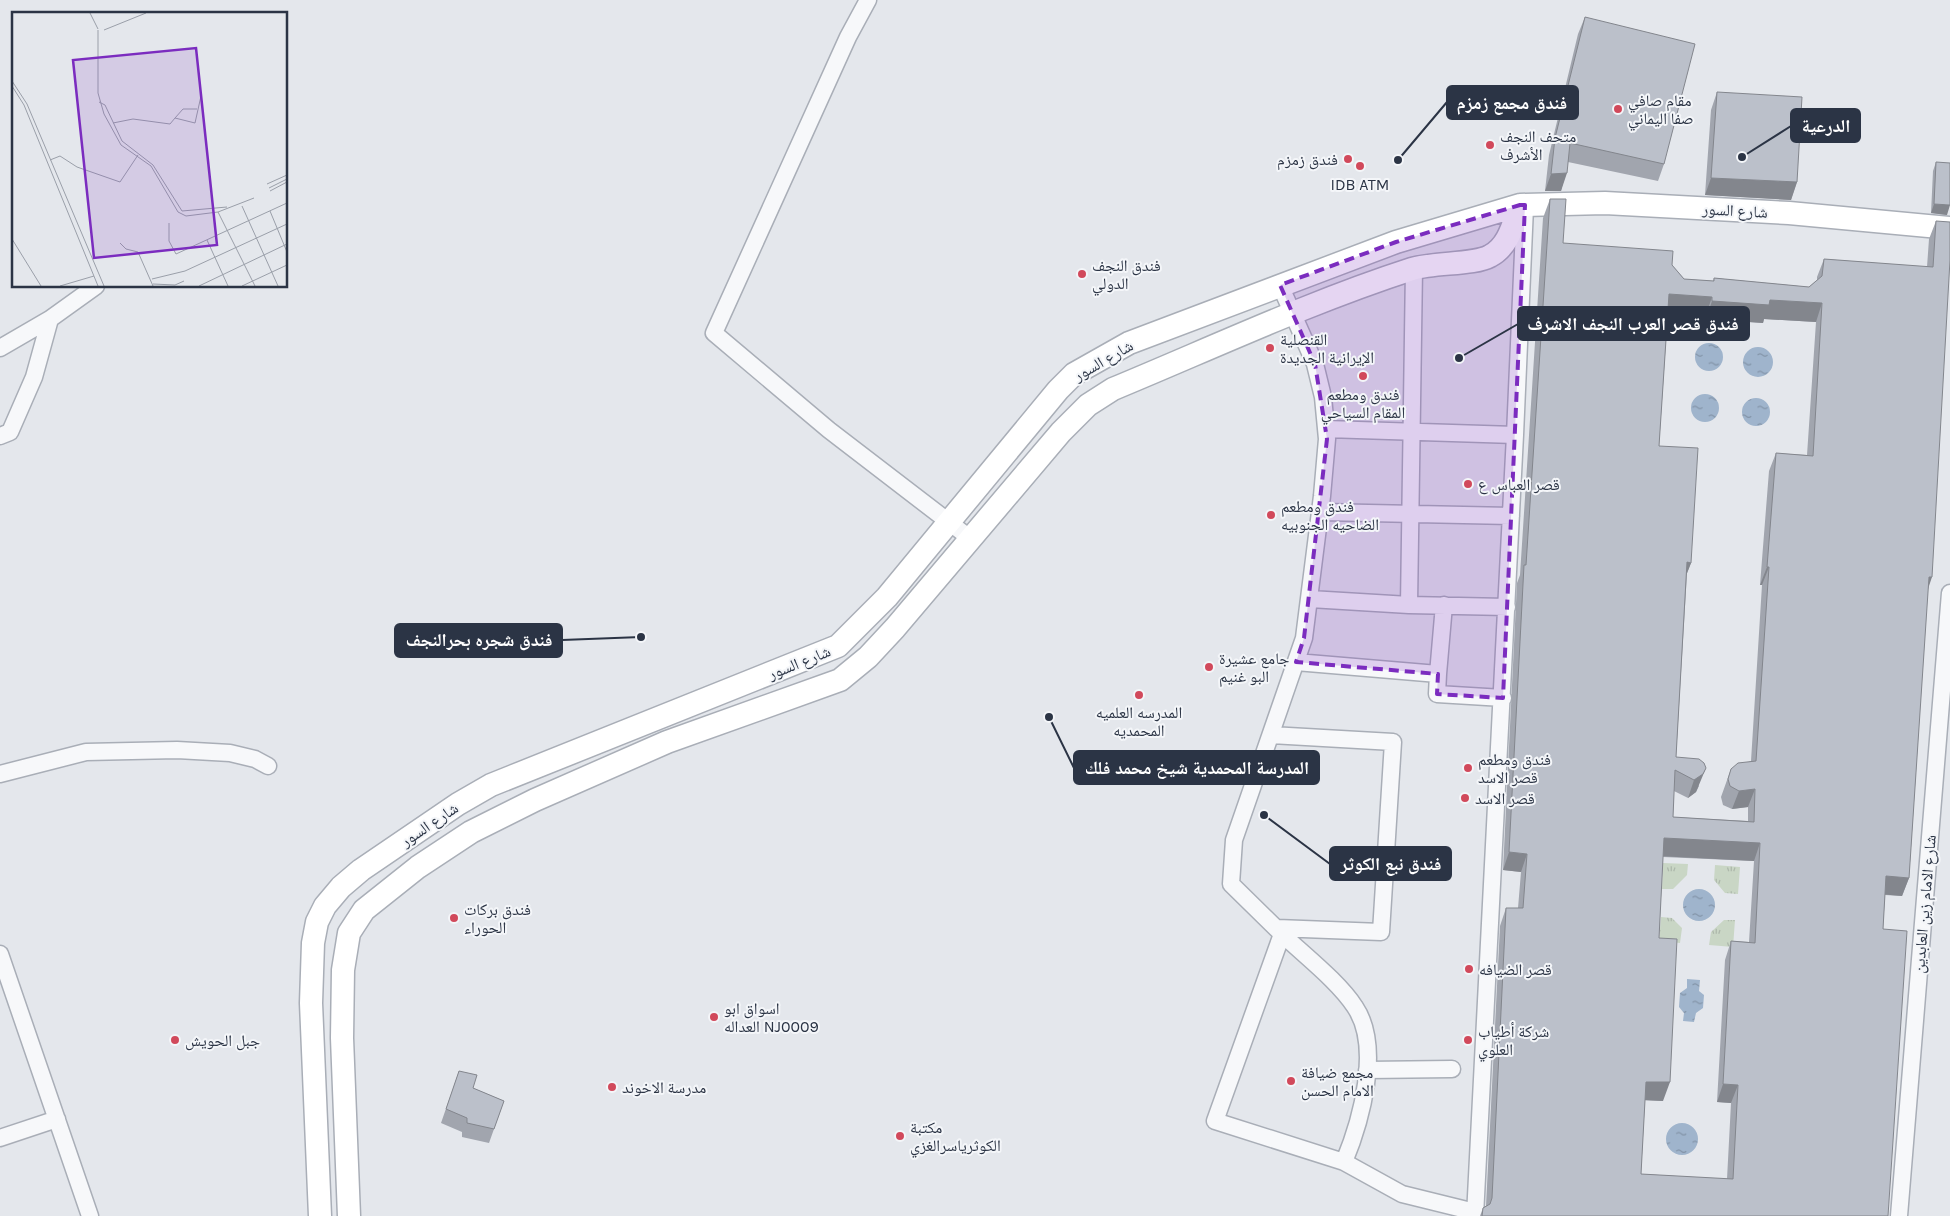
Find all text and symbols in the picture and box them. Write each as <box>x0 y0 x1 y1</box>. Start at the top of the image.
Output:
inset map <box>12 12 288 288</box>
callout: فندق مجمع زمزم <box>1447 86 1578 119</box>
place label: مقام صافي صفا اليماني <box>1628 91 1694 131</box>
text: فندق مجمع زمزم <box>1457 92 1567 115</box>
marker: مقام صافي صفا اليماني <box>1612 103 1624 115</box>
callout: الدرعية <box>1791 109 1860 142</box>
text: الدرعية <box>1802 115 1850 137</box>
place label: متحف النجف الأشرف <box>1500 127 1576 164</box>
marker: متحف النجف الأشرف <box>1484 139 1496 151</box>
place label: فندق زمزم <box>1277 150 1338 170</box>
marker: فندق زمزم <box>1342 153 1354 165</box>
marker: IDB ATM <box>1354 160 1366 172</box>
place label: IDB ATM <box>1331 175 1389 194</box>
street label: شارع السور <box>1701 199 1768 223</box>
place label: فندق النجف الدولي <box>1092 256 1161 296</box>
marker: فندق النجف الدولي <box>1076 268 1088 280</box>
callout: فندق قصر العرب النجف الاشرف <box>1518 307 1749 340</box>
text: فندق قصر العرب النجف الاشرف <box>1527 313 1739 335</box>
place label: القنصلية الإيرانية الجديدة <box>1280 330 1374 367</box>
street label: شارع السور <box>1069 336 1137 386</box>
marker: القنصلية الإيرانية الجديدة <box>1264 342 1276 354</box>
marker: فندق ومطعم المقام السياحي <box>1357 370 1369 382</box>
place label: فندق ومطعم المقام السياحي <box>1321 385 1405 425</box>
place label: قصر العباس ع <box>1478 475 1560 495</box>
marker: قصر العباس ع <box>1462 478 1474 490</box>
place label: فندق ومطعم الضاحيه الجنوبيه <box>1281 497 1379 534</box>
marker: فندق ومطعم الضاحيه الجنوبيه <box>1265 509 1277 521</box>
callout: فندق شجره بحرالنجف <box>395 624 562 657</box>
text: فندق شجره بحرالنجف <box>406 629 552 651</box>
street label: شارع السور <box>764 641 834 685</box>
place label: جامع عشيرة البو غنيم <box>1219 649 1289 687</box>
marker: جامع عشيرة البو غنيم <box>1203 661 1215 673</box>
marker: المدرسه العلمیه المحمدیه <box>1133 689 1145 701</box>
place label: المدرسه العلمیه المحمدیه <box>1096 703 1182 740</box>
place label: فندق ومطعم قصر الاسد <box>1478 750 1551 787</box>
callout: المدرسة المحمدية شيخ محمد فلك <box>1074 751 1319 784</box>
text: المدرسة المحمدية شيخ محمد فلك <box>1085 757 1309 780</box>
marker: فندق ومطعم قصر الاسد <box>1462 762 1474 774</box>
place label: قصر الاسد <box>1475 789 1535 808</box>
marker: قصر الاسد <box>1459 792 1471 804</box>
street label: شارع السور <box>396 798 462 852</box>
street label: شارع الامام زين العابدين <box>1909 834 1941 974</box>
callout: فندق نبع الكوثر <box>1330 847 1451 880</box>
text: فندق نبع الكوثر <box>1340 853 1441 876</box>
place label: فندق بركات الحوراء <box>464 900 531 937</box>
marker: فندق بركات الحوراء <box>448 912 460 924</box>
place label: قصر الضيافه <box>1479 960 1552 979</box>
marker: قصر الضيافه <box>1463 963 1475 975</box>
place label: اسواق ابو العداله NJ0009 <box>724 999 819 1036</box>
marker: اسواق ابو العداله NJ0009 <box>708 1011 720 1023</box>
place label: شركة أطياب العلوي <box>1478 1022 1549 1062</box>
place label: جبل الحويش <box>185 1031 260 1051</box>
marker: جبل الحويش <box>169 1034 181 1046</box>
marker: شركة أطياب العلوي <box>1462 1034 1474 1046</box>
place label: مجمع ضيافة الامام الحسن <box>1301 1063 1374 1101</box>
marker: مجمع ضيافة الامام الحسن <box>1285 1075 1297 1087</box>
place label: مدرسة الاخوند <box>622 1078 706 1097</box>
marker: مدرسة الاخوند <box>606 1081 618 1093</box>
place label: مكتبة الكوثرياسرالغزي <box>910 1118 1001 1158</box>
marker: مكتبة الكوثرياسرالغزي <box>894 1130 906 1142</box>

